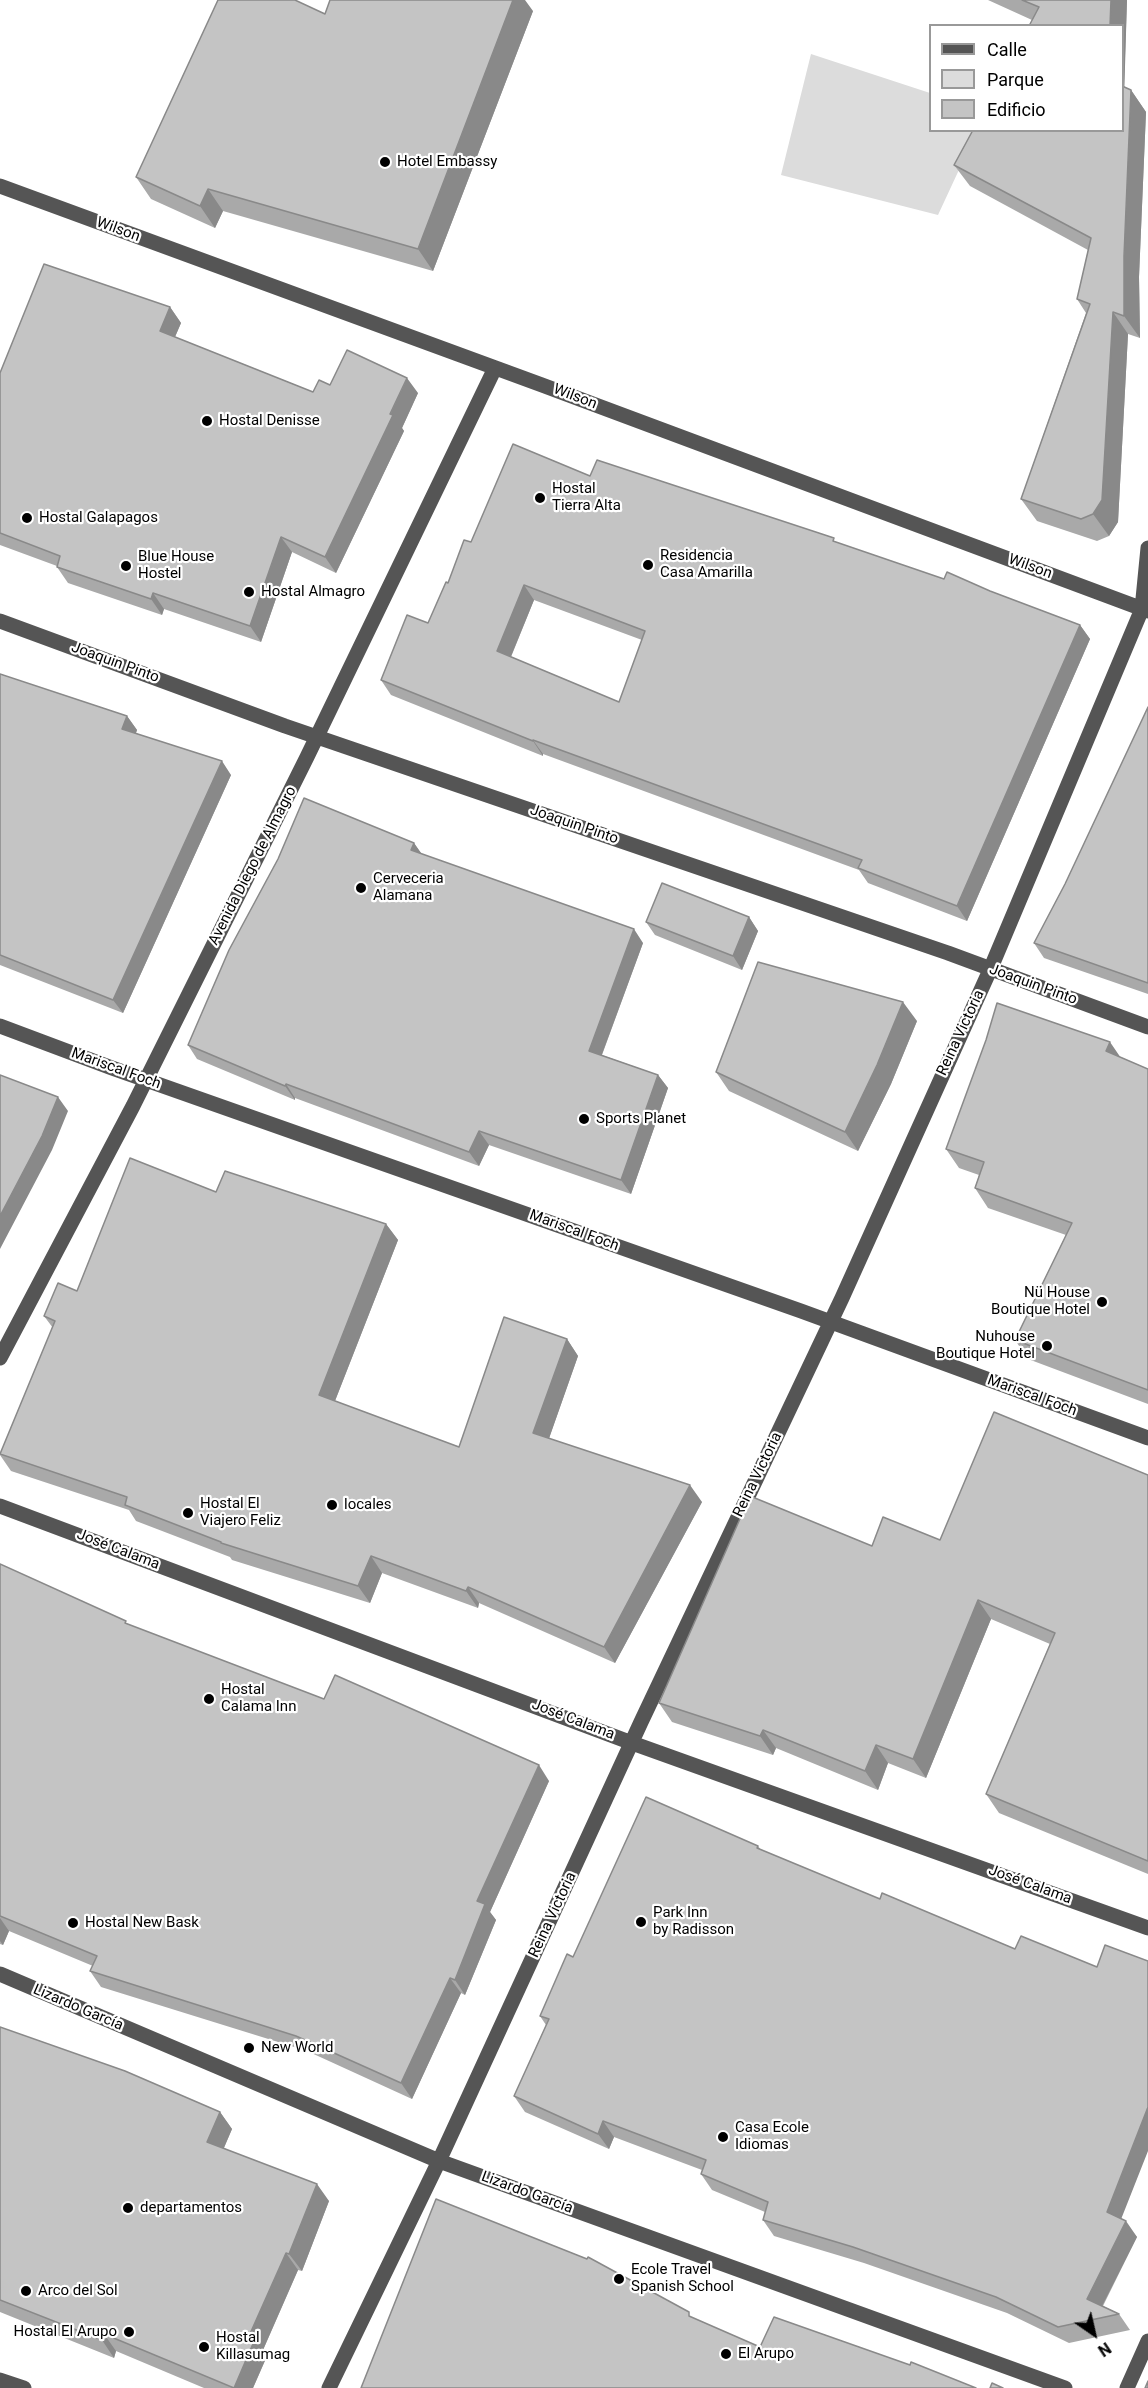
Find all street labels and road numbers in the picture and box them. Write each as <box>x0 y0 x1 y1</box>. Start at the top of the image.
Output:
street label: Wilson <box>94 214 142 246</box>
street label: Wilson <box>551 381 599 413</box>
street label: Wilson <box>1006 551 1054 583</box>
street label: Joaquin Pinto <box>69 639 161 687</box>
street label: Avenida Diego de Almagro <box>205 784 301 948</box>
street label: Joaquin Pinto <box>528 801 620 849</box>
street label: Joaquin Pinto <box>987 961 1079 1009</box>
street label: Reina Victoria <box>933 987 989 1079</box>
street label: Mariscal Foch <box>69 1044 163 1094</box>
street label: Mariscal Foch <box>527 1206 621 1256</box>
street label: Mariscal Foch <box>985 1371 1079 1421</box>
street label: Reina Victoria <box>730 1430 786 1520</box>
street label: José Calama <box>74 1526 162 1574</box>
street label: José Calama <box>529 1696 617 1744</box>
street label: José Calama <box>986 1862 1074 1908</box>
street label: Reina Victoria <box>525 1869 581 1961</box>
street label: Lizardo García <box>30 1981 126 2035</box>
street label: Lizardo García <box>479 2168 575 2218</box>

